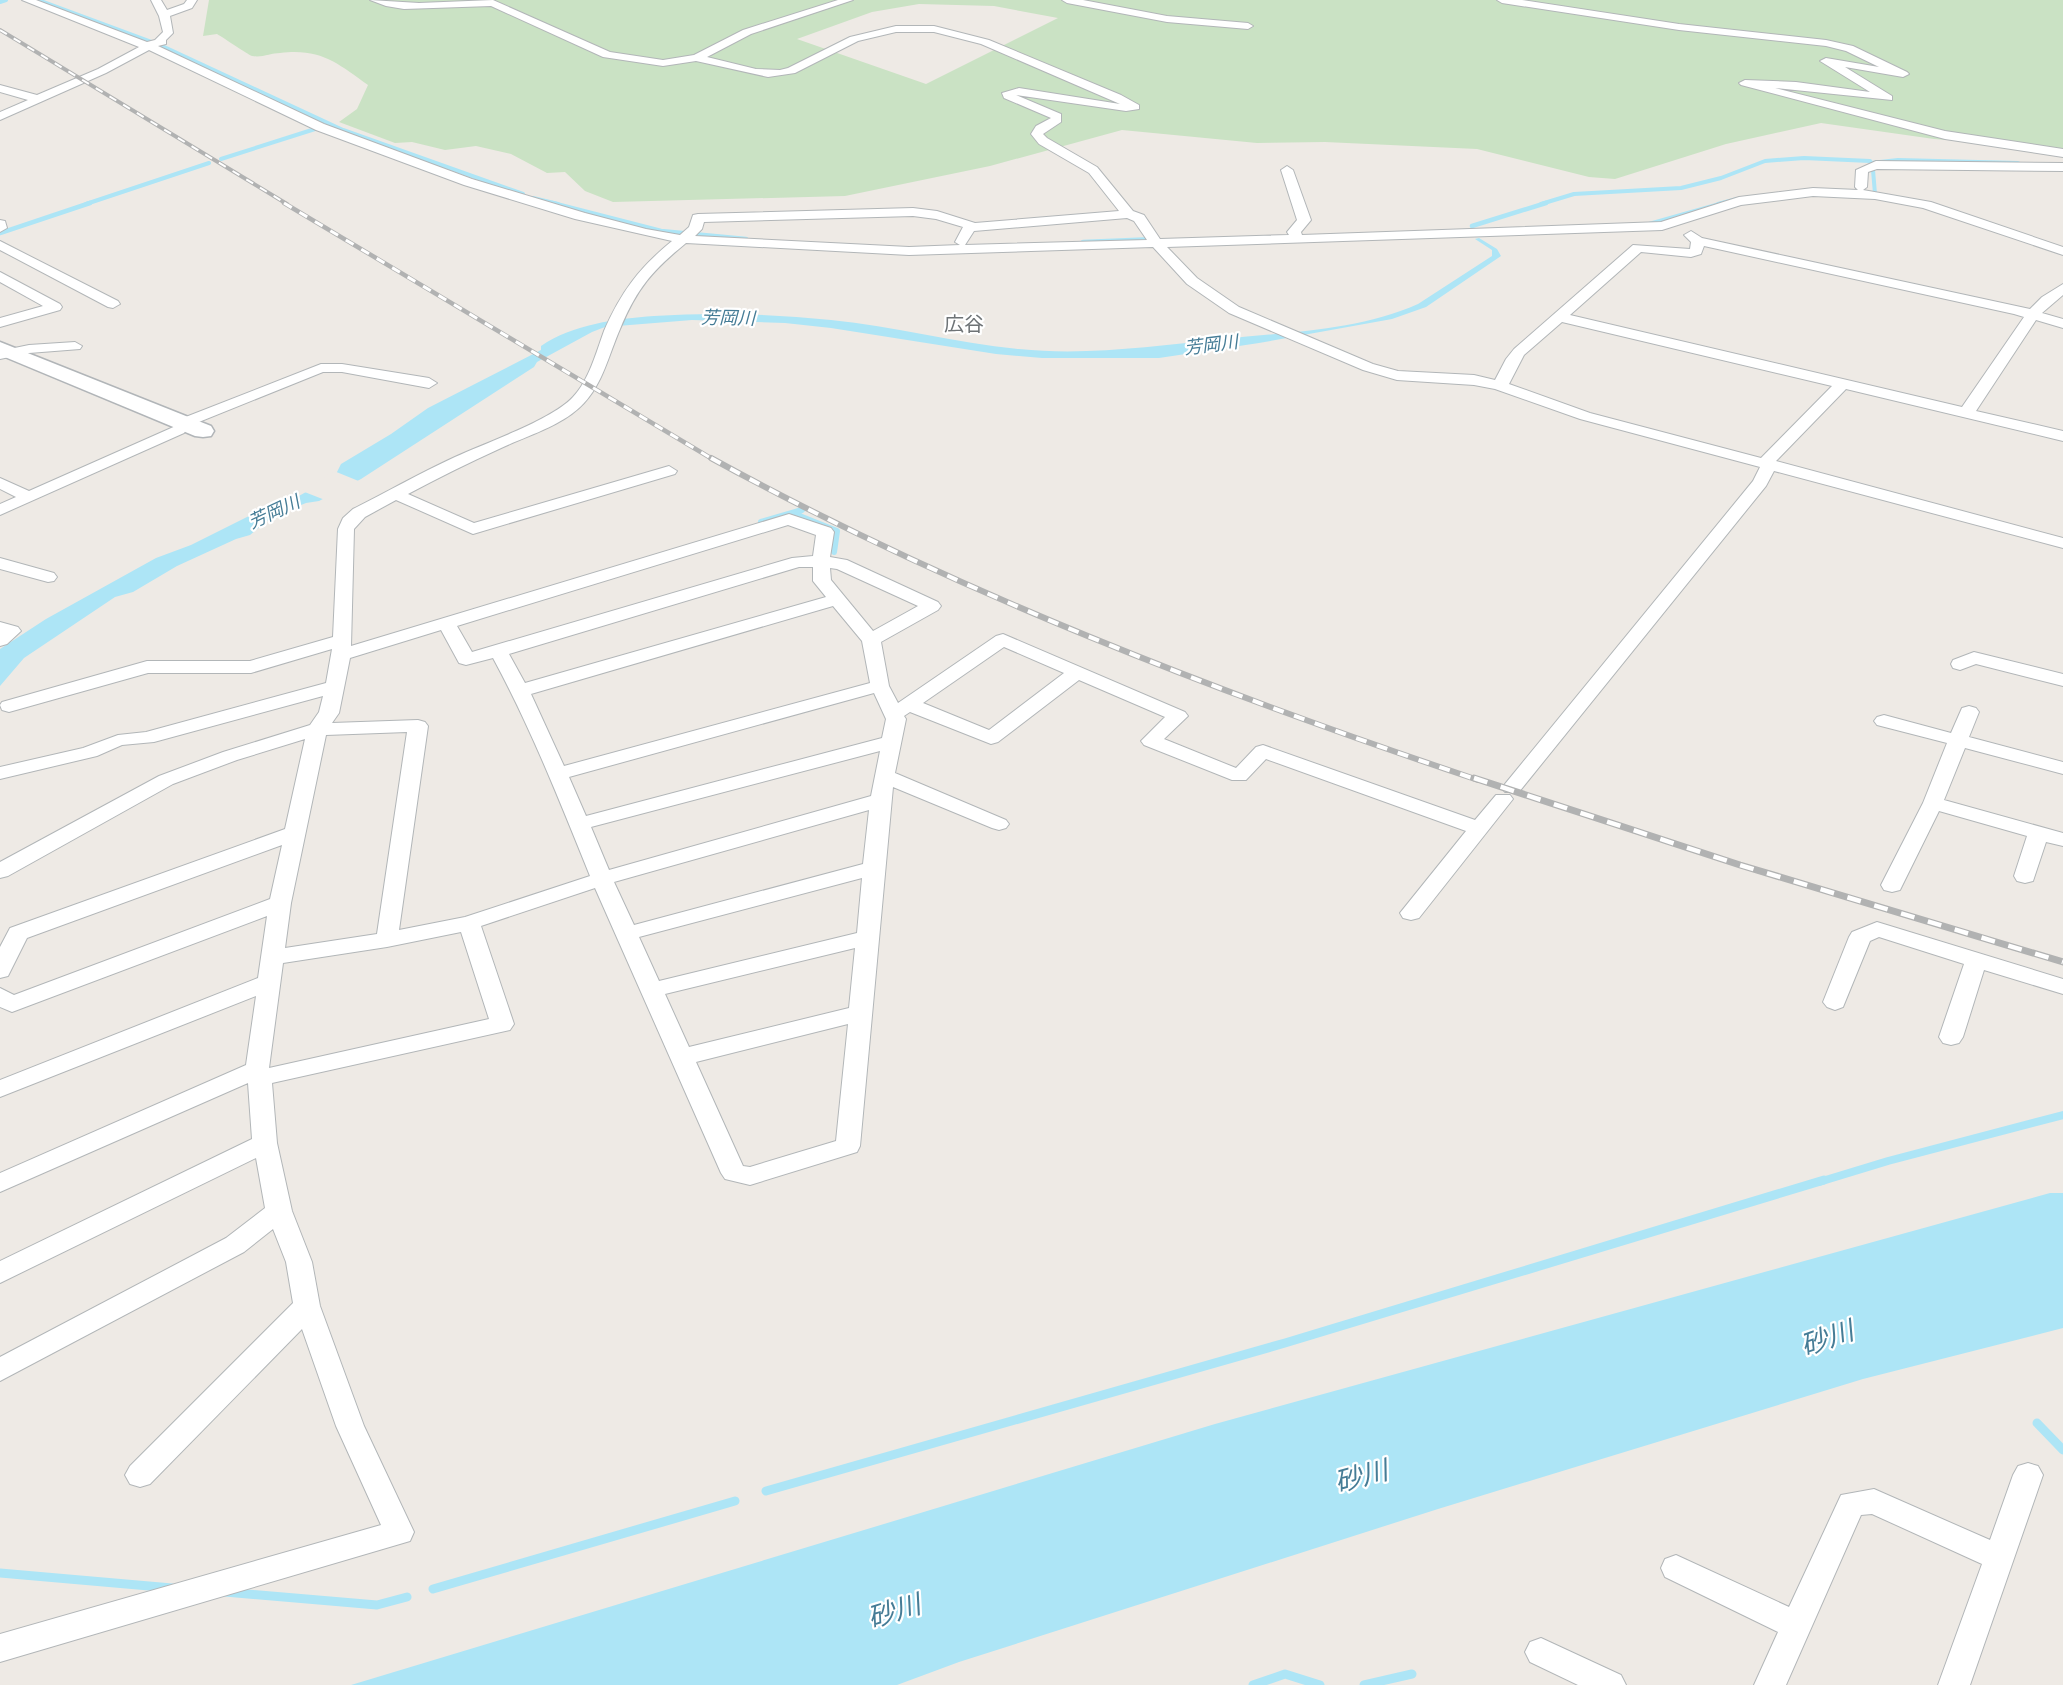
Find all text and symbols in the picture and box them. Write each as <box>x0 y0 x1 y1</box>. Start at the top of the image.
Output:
water label: 芳岡川 <box>701 307 757 330</box>
district label: 広谷 <box>944 312 984 336</box>
water label: 芳岡川 <box>1183 331 1241 359</box>
water label: 芳岡川 <box>245 490 305 533</box>
water label: 砂川 <box>1796 1313 1861 1362</box>
water label: 砂川 <box>1331 1452 1394 1499</box>
water label: 砂川 <box>863 1586 928 1635</box>

